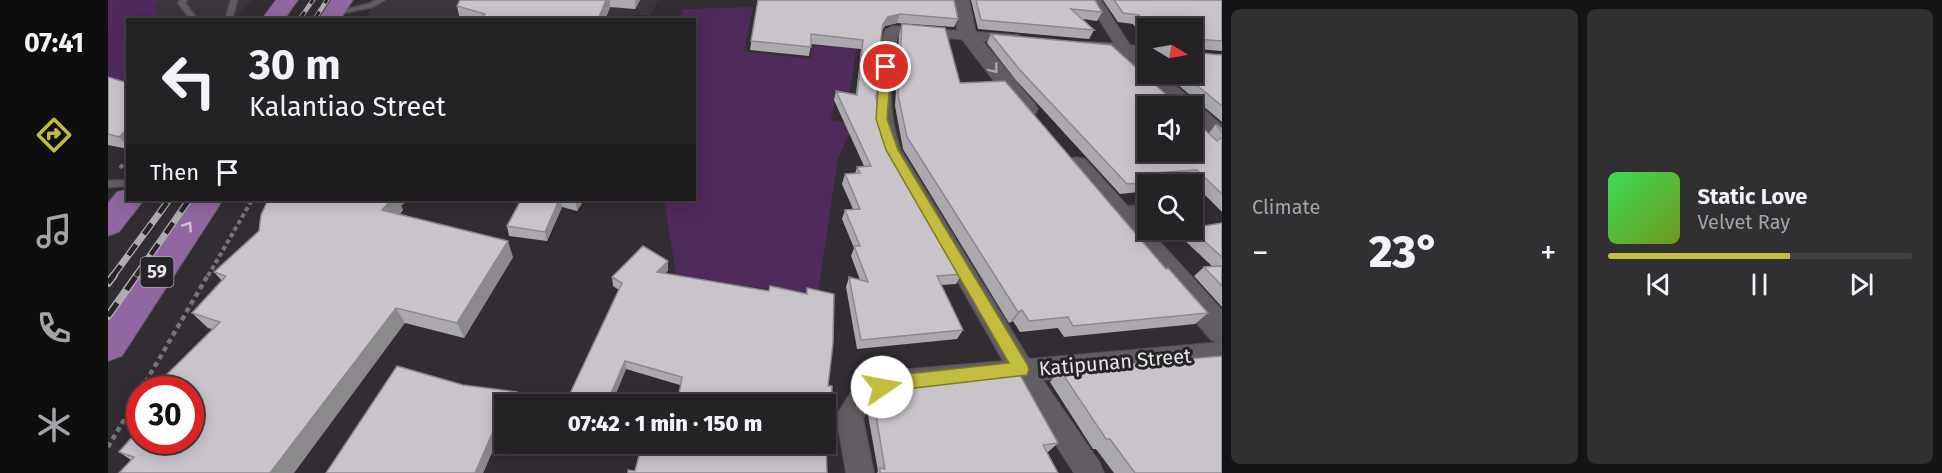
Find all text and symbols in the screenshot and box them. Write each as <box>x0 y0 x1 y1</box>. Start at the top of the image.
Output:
north arrow <box>1137 18 1203 84</box>
map controls <box>1137 18 1203 240</box>
text: 07:41 <box>24 27 84 59</box>
text: 30 m <box>249 40 341 90</box>
pin <box>860 41 911 92</box>
icon: left <box>150 42 228 120</box>
icon: arrive <box>869 50 902 83</box>
one-way arrow <box>987 63 998 74</box>
text: Kalantiao Street <box>249 91 446 123</box>
button: sound <box>1137 96 1203 162</box>
icon: directions <box>33 114 75 156</box>
icon: arrive <box>211 156 244 189</box>
text: Then <box>150 159 199 186</box>
button: search <box>1137 174 1203 240</box>
text: Static Love <box>1698 183 1807 210</box>
text: Climate <box>1252 195 1320 219</box>
icon: music <box>33 210 75 252</box>
text: Velvet Ray <box>1698 210 1790 234</box>
one-way arrow <box>181 222 192 233</box>
text: 23° <box>1369 225 1439 279</box>
text: − <box>1252 233 1269 273</box>
text: + <box>1540 233 1556 273</box>
road number: 59 <box>140 257 174 287</box>
icon: previous <box>1642 268 1675 301</box>
icon: pause <box>1743 268 1776 301</box>
icon: next <box>1845 268 1878 301</box>
icon: phone <box>33 307 75 349</box>
street label: Katipunan Street <box>1038 343 1193 381</box>
position arrow <box>850 355 914 419</box>
speed limit sign: 30 <box>126 376 204 454</box>
icon: climate <box>33 404 75 446</box>
text: 07:42 · 1 min · 150 m <box>568 410 762 437</box>

